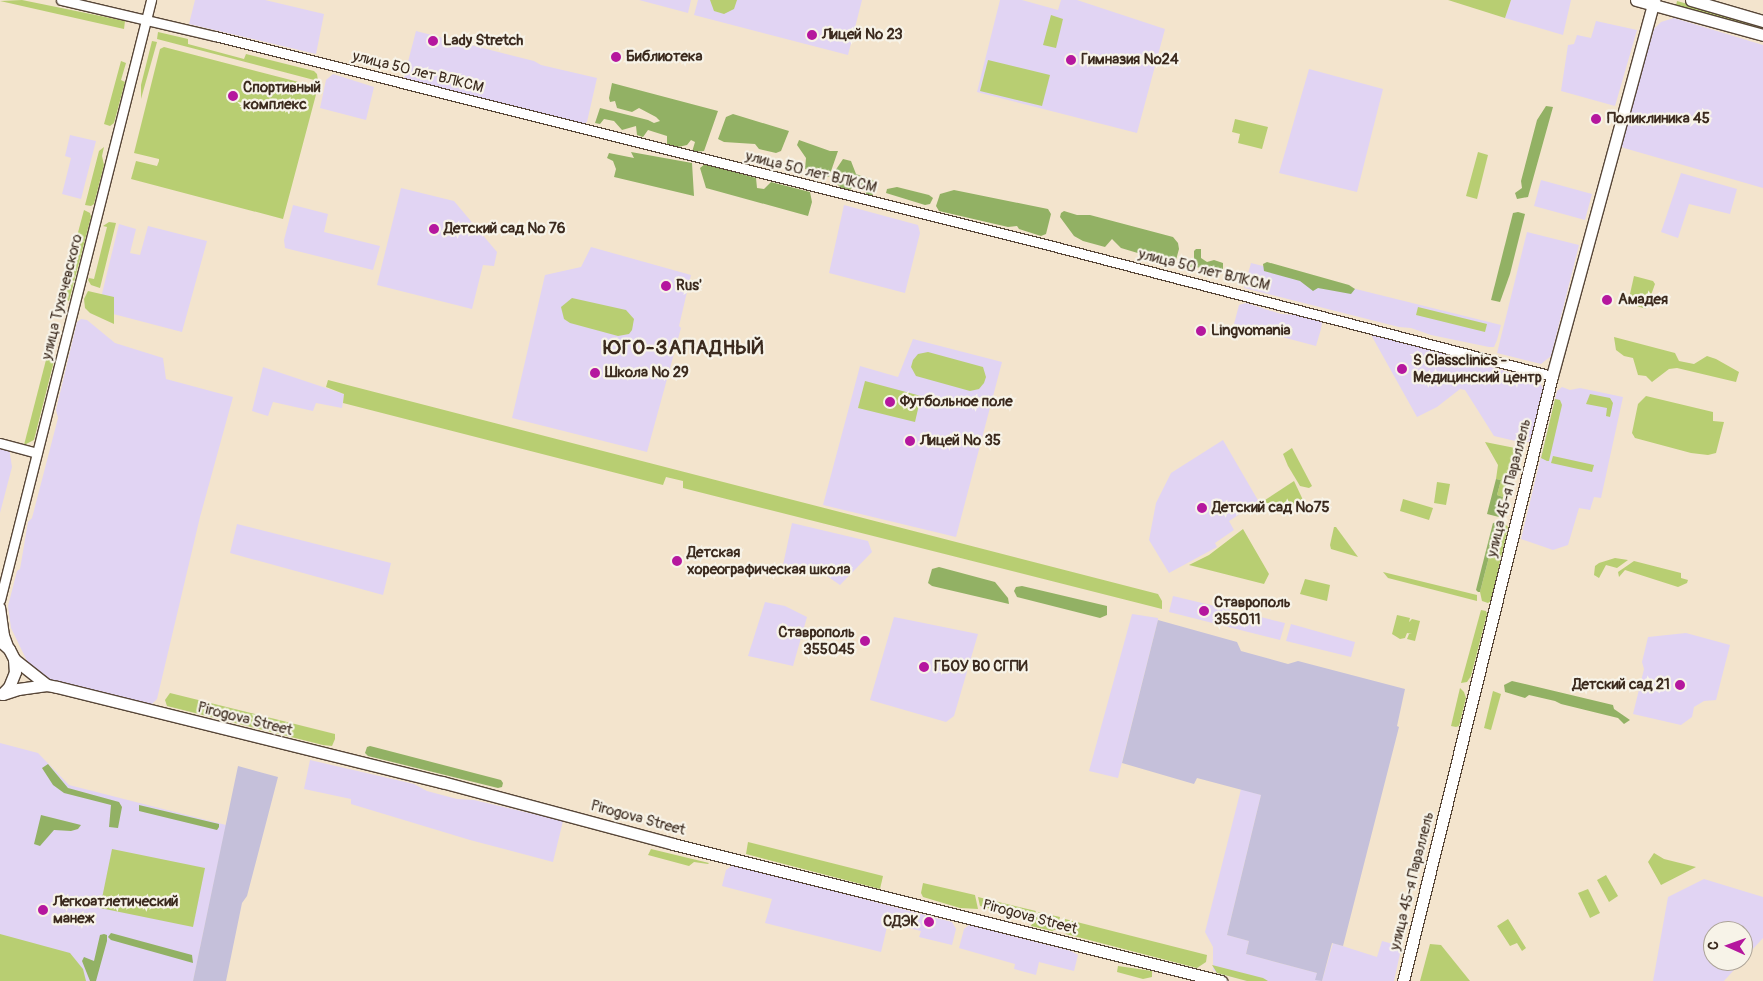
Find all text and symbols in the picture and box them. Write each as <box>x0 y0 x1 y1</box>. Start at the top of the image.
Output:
place label: Лицей № 23 <box>822 26 903 44</box>
marker: Лицей № 23 <box>806 29 818 41</box>
place label: Lady Stretch <box>443 32 523 50</box>
marker: Lady Stretch <box>427 35 439 47</box>
street label: улица 50 лет ВЛКСМ <box>351 47 485 97</box>
place label: Библиотека <box>626 48 703 66</box>
marker: Библиотека <box>610 51 622 63</box>
place label: Гимназия №24 <box>1081 51 1179 69</box>
marker: Гимназия №24 <box>1065 54 1077 66</box>
place label: Спортивный комплекс <box>243 78 321 113</box>
marker: Спортивный комплекс <box>227 90 239 102</box>
place label: Поликлиника 45 <box>1607 110 1710 128</box>
marker: Поликлиника 45 <box>1589 112 1603 126</box>
street label: улица 50 лет ВЛКСМ <box>744 147 878 197</box>
place label: Детский сад № 76 <box>444 220 565 238</box>
marker: Детский сад № 76 <box>428 223 440 235</box>
street label: улица Тухачевского <box>38 232 86 362</box>
street label: улица 50 лет ВЛКСМ <box>1137 245 1271 295</box>
place label: Rus' <box>676 277 702 295</box>
marker: Rus' <box>660 280 672 292</box>
place label: Амадея <box>1618 291 1668 309</box>
marker: Амадея <box>1600 293 1614 307</box>
place label: Lingvomania <box>1211 322 1290 340</box>
marker: Lingvomania <box>1195 325 1207 337</box>
district label: ЮГО-ЗАПАДНЫЙ <box>602 335 766 359</box>
place label: S Classclinics - Медицинский центр <box>1413 351 1542 386</box>
marker: S Classclinics - Медицинский центр <box>1395 362 1409 376</box>
place label: Школа № 29 <box>605 364 689 382</box>
marker: Школа № 29 <box>589 367 601 379</box>
place label: Футбольное поле <box>900 393 1013 411</box>
marker: Футбольное поле <box>884 396 896 408</box>
street label: улица 45-я Параллель <box>1483 417 1535 559</box>
place label: Лицей № 35 <box>920 432 1001 450</box>
marker: Лицей № 35 <box>904 435 916 447</box>
place label: Детский сад №75 <box>1212 499 1330 517</box>
marker: Детский сад №75 <box>1196 502 1208 514</box>
place label: Детская хореографическая школа <box>687 543 850 578</box>
marker: Детская хореографическая школа <box>671 555 683 567</box>
place label: Ставрополь 355011 <box>1214 593 1291 628</box>
marker: Ставрополь 355011 <box>1198 605 1210 617</box>
place label: Ставрополь 355045 <box>778 623 855 658</box>
marker: Ставрополь 355045 <box>859 635 871 647</box>
place label: ГБОУ ВО СГПИ <box>934 658 1028 676</box>
marker: ГБОУ ВО СГПИ <box>918 661 930 673</box>
place label: Детский сад 21 <box>1573 676 1670 694</box>
marker: Детский сад 21 <box>1674 679 1686 691</box>
street label: Pirogova Street <box>196 698 294 740</box>
street label: Pirogova Street <box>589 797 687 839</box>
street label: улица 45-я Параллель <box>1386 810 1438 952</box>
place label: Легкоатлетический манеж <box>53 892 178 927</box>
street label: Pirogova Street <box>981 896 1079 938</box>
marker: Легкоатлетический манеж <box>37 904 49 916</box>
place label: СДЭК <box>883 913 919 931</box>
marker: СДЭК <box>923 916 935 928</box>
north arrow <box>1703 921 1753 971</box>
text: С <box>1705 941 1722 950</box>

